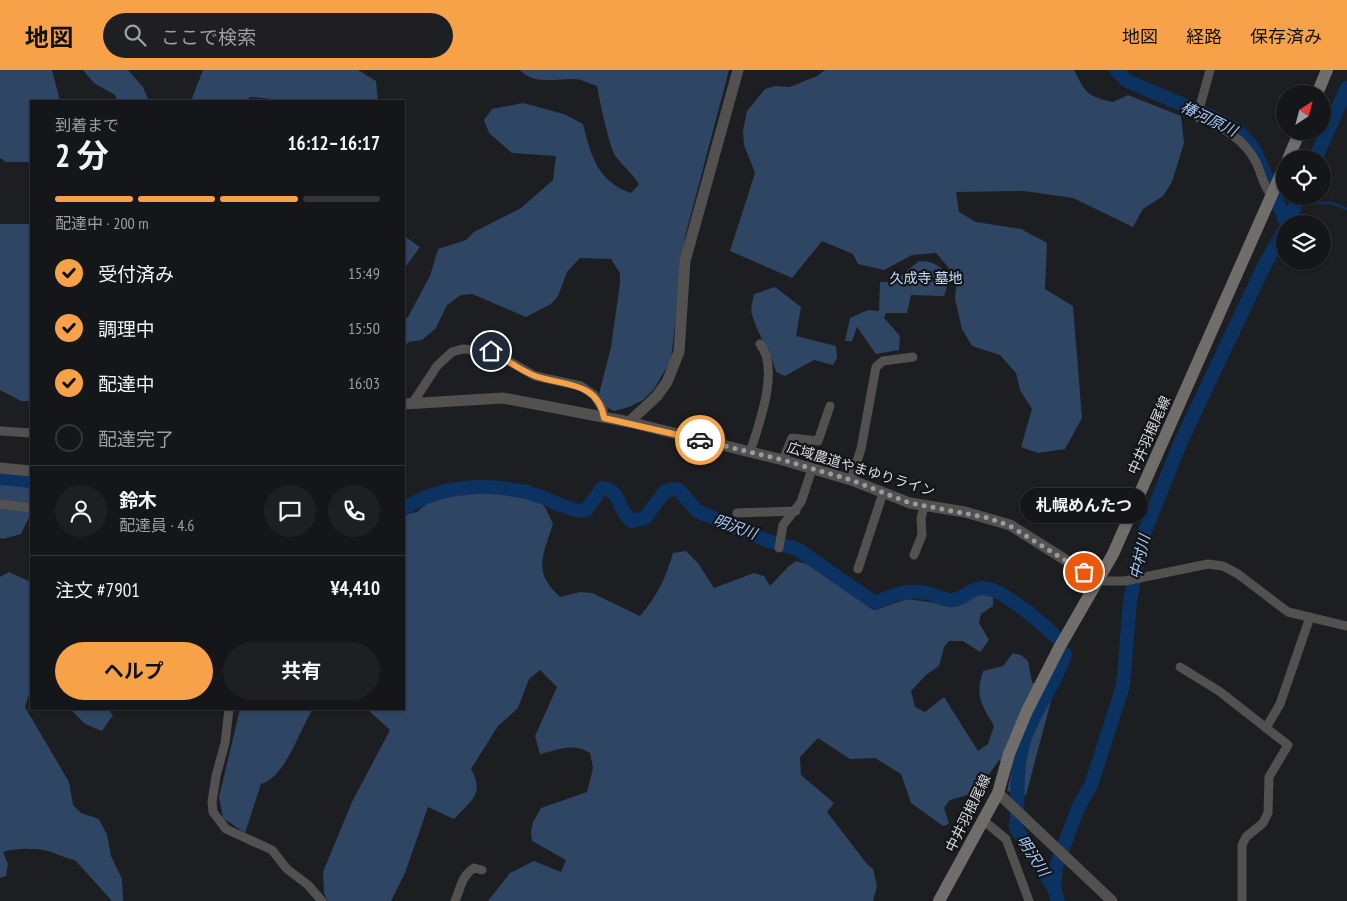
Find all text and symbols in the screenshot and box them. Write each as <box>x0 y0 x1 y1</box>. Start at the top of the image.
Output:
search box <box>103 13 453 58</box>
icon: search <box>121 21 149 49</box>
text: 地図 <box>25 22 73 53</box>
text: ここで検索 <box>161 25 256 49</box>
text: 地図 <box>1122 25 1158 48</box>
text: 経路 <box>1186 25 1222 48</box>
text: 保存済み <box>1250 25 1322 48</box>
north arrow <box>1276 85 1331 140</box>
map controls <box>1276 85 1331 270</box>
water label: 椿河原川 <box>1178 97 1242 141</box>
text: 到着まで <box>55 115 119 135</box>
text: 16:12–16:17 <box>287 131 380 155</box>
text: 2 分 <box>55 134 109 176</box>
button: locate <box>1276 150 1331 205</box>
text: 配達中 · 200 m <box>55 213 149 233</box>
button: layers <box>1276 215 1331 270</box>
icon: check <box>55 259 83 287</box>
text: 受付済み <box>98 262 174 286</box>
text: 15:49 <box>348 263 380 283</box>
park label: 久成寺 墓地 <box>890 269 962 287</box>
icon: check <box>55 314 83 342</box>
text: 調理中 <box>98 317 155 341</box>
text: 15:50 <box>348 318 380 338</box>
pin <box>470 330 512 372</box>
icon: home <box>477 337 505 365</box>
icon: check <box>55 369 83 397</box>
text: 配達中 <box>98 372 155 396</box>
text: 16:03 <box>348 373 380 393</box>
street label: 中井羽根尾線 <box>1124 393 1174 477</box>
courier <box>675 415 725 465</box>
icon: car <box>686 426 714 454</box>
text: 配達完了 <box>98 427 174 451</box>
street label: 広域農道やまゆりライン <box>785 438 937 500</box>
button: person <box>55 485 107 537</box>
button: chat <box>264 485 316 537</box>
button: phone <box>328 485 380 537</box>
callout: 札幌めんたつ <box>1020 487 1148 522</box>
text: 鈴木 <box>119 488 157 512</box>
text: 札幌めんたつ <box>1036 495 1132 515</box>
water label: 明沢川 <box>711 510 761 544</box>
text: 配達員 · 4.6 <box>119 515 194 535</box>
water label: 中村川 <box>1125 531 1154 581</box>
pin <box>1063 551 1105 593</box>
icon: bag <box>1070 558 1098 586</box>
text: ¥4,410 <box>330 576 380 600</box>
text: 注文 #7901 <box>55 578 140 602</box>
button: ヘルプ <box>55 642 213 700</box>
button: 共有 <box>223 642 380 700</box>
street label: 中井羽根尾線 <box>941 771 995 855</box>
water label: 明沢川 <box>1013 832 1055 881</box>

